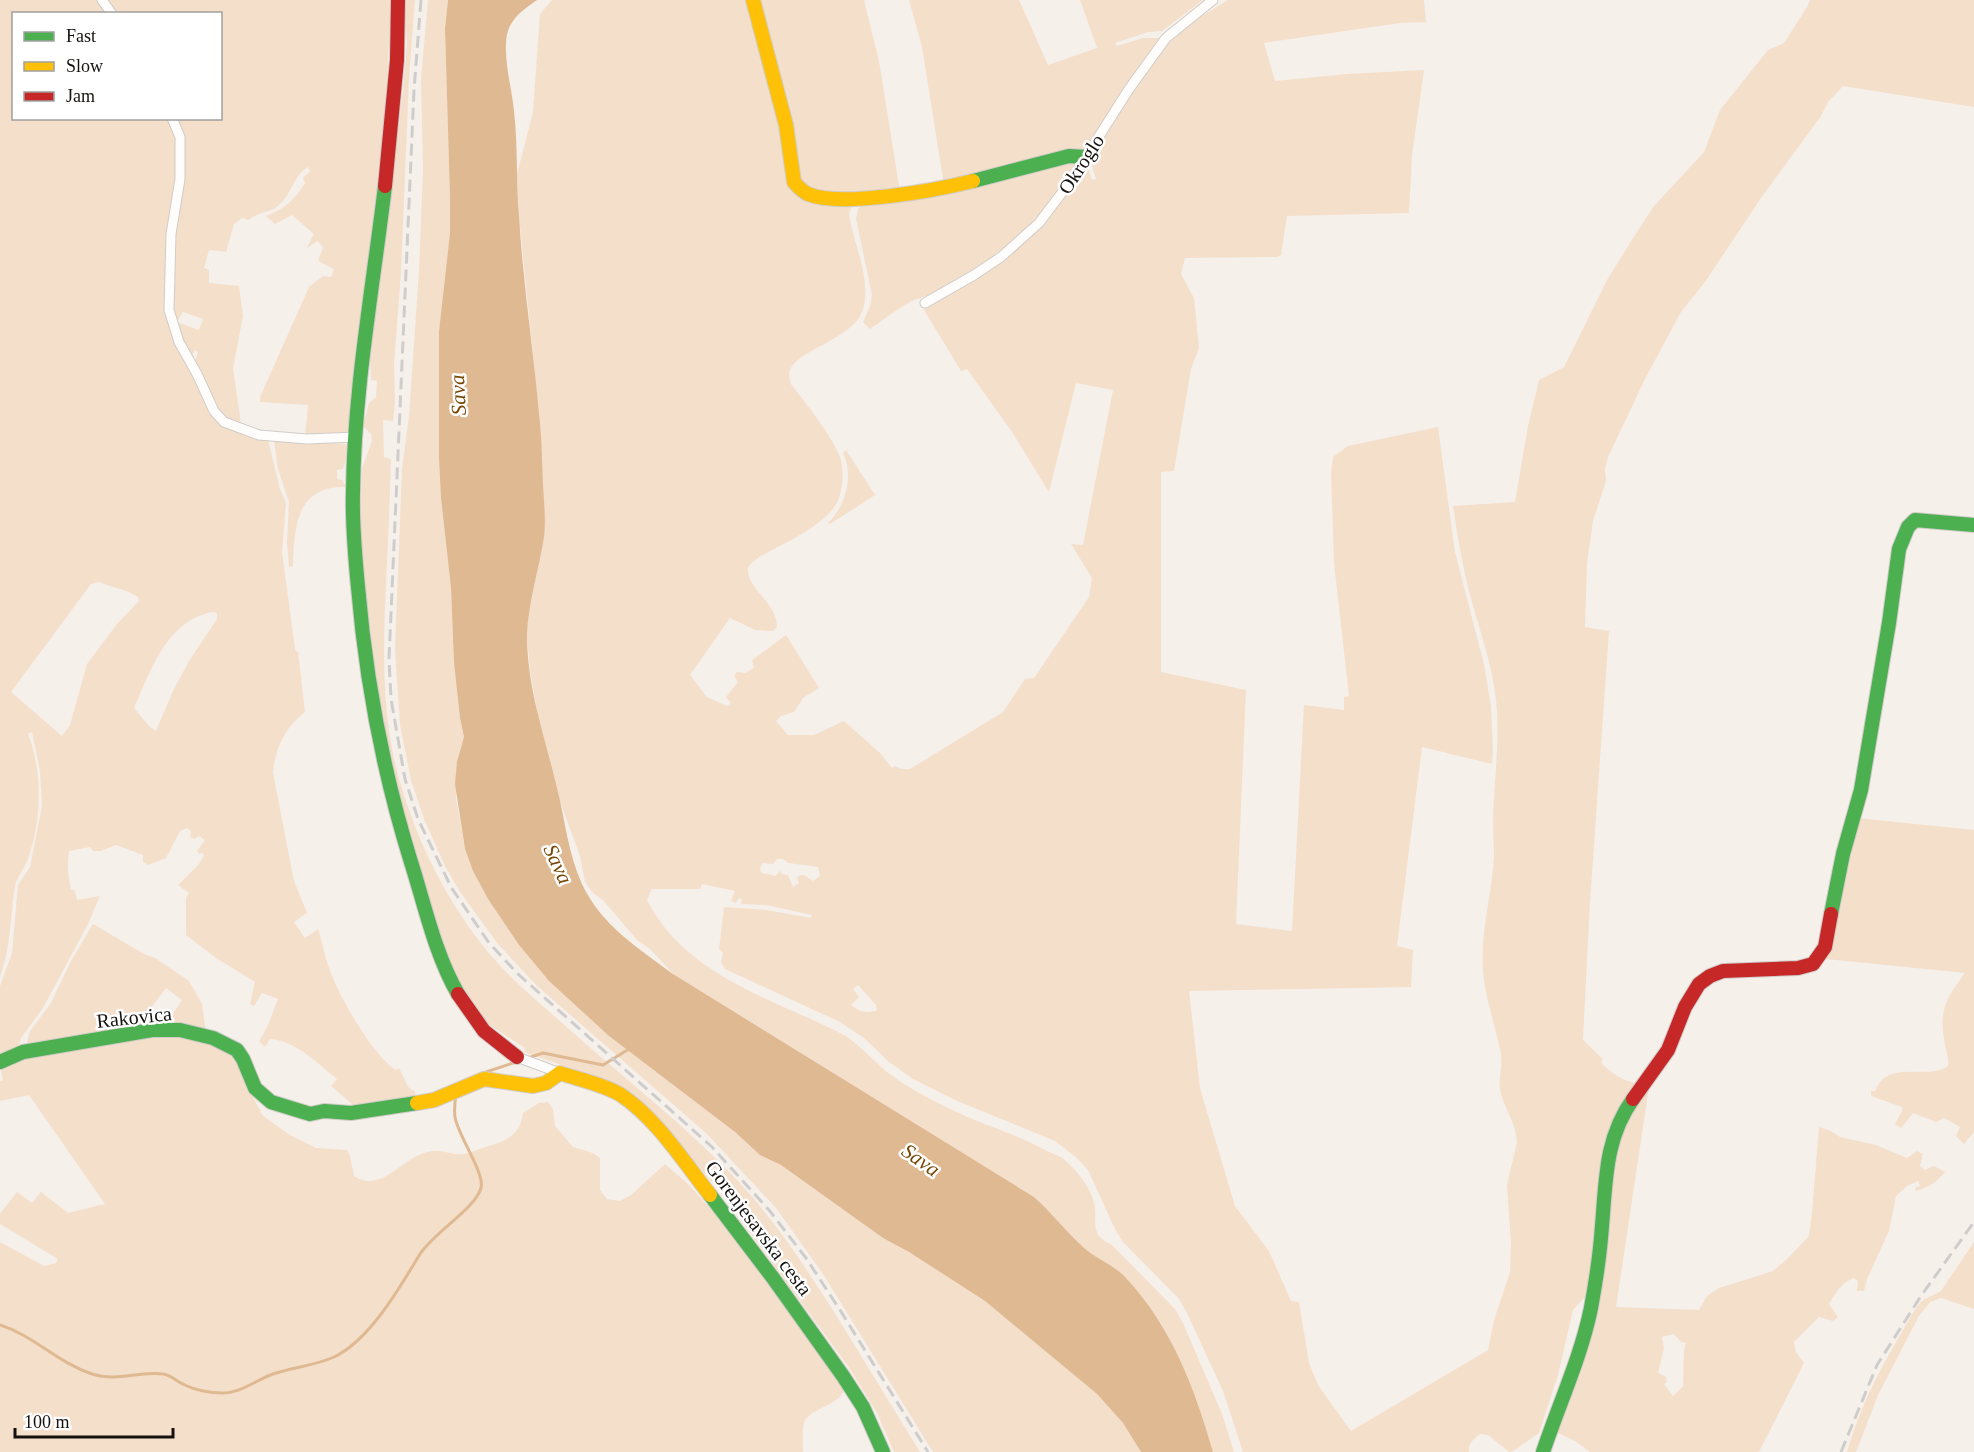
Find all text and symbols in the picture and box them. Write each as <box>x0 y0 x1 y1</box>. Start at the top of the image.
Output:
legend <box>12 12 222 120</box>
text: Fast <box>66 26 96 46</box>
text: Slow <box>66 56 103 76</box>
text: Jam <box>66 86 95 106</box>
street label: Okroglo <box>1054 130 1109 198</box>
water label: Sava <box>445 374 471 416</box>
water label: Sava <box>538 840 578 888</box>
street label: Rakovica <box>95 1002 173 1032</box>
water label: Sava <box>897 1138 945 1182</box>
street label: Gorenjesavska cesta <box>700 1156 817 1300</box>
scale bar <box>15 1401 172 1439</box>
text: 100 m <box>24 1412 70 1432</box>

